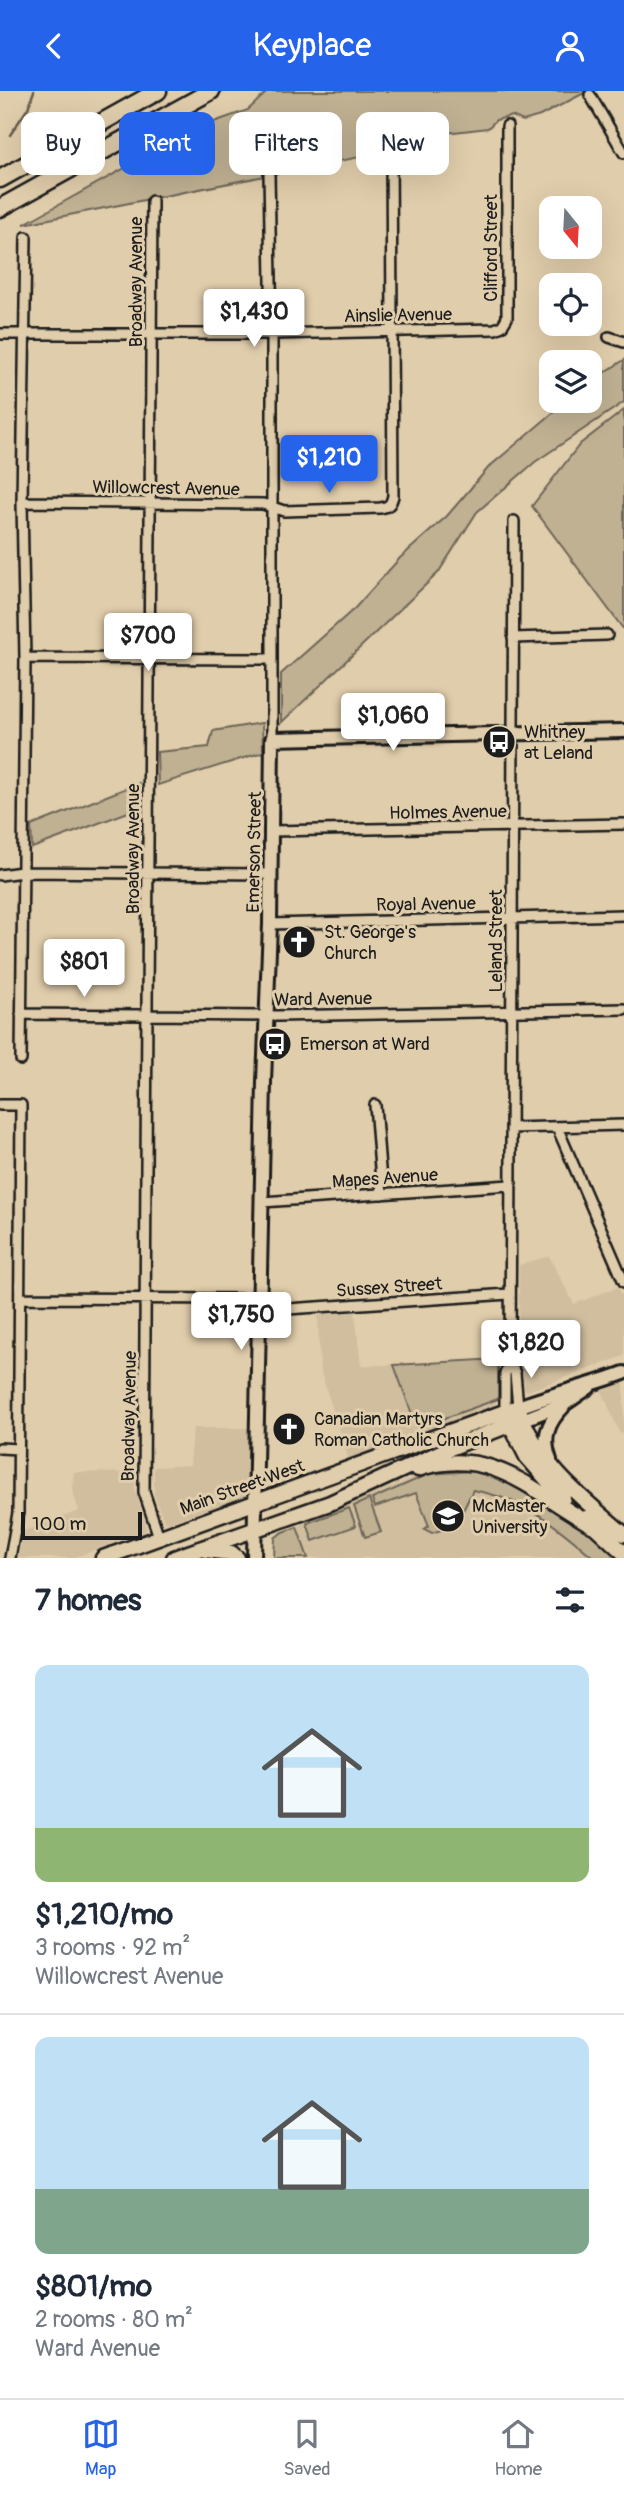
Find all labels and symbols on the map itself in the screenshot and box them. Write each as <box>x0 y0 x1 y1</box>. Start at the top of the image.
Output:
street label: Clifford Street <box>480 193 503 302</box>
north arrow <box>539 196 602 259</box>
street label: Broadway Avenue <box>125 217 148 347</box>
pin: $1,430 <box>197 289 311 349</box>
street label: Ainslie Avenue <box>344 303 452 328</box>
pin: $1,210 <box>272 435 386 495</box>
street label: Willowcrest Avenue <box>92 476 240 501</box>
pin: $700 <box>107 613 189 673</box>
pin: $1,060 <box>336 693 450 753</box>
place label: Whitney at Leland <box>524 721 593 765</box>
bus stop icon: Whitney at Leland <box>480 723 518 761</box>
street label: Broadway Avenue <box>122 784 145 914</box>
street label: Emerson Street <box>242 791 267 913</box>
street label: Holmes Avenue <box>389 800 507 825</box>
street label: Leland Street <box>485 889 508 992</box>
street label: Royal Avenue <box>376 892 476 917</box>
place label: St. George's Church <box>324 921 416 965</box>
church icon: St. George's Church <box>280 923 318 961</box>
pin: $801 <box>43 939 125 999</box>
street label: Ward Avenue <box>274 987 372 1012</box>
bus stop icon: Emerson at Ward <box>256 1025 294 1063</box>
place label: Emerson at Ward <box>300 1033 430 1056</box>
street label: Mapes Avenue <box>331 1163 439 1194</box>
street label: Sussex Street <box>335 1272 444 1303</box>
pin: $1,750 <box>184 1293 298 1352</box>
pin: $1,820 <box>474 1321 588 1380</box>
street label: Broadway Avenue <box>117 1350 142 1481</box>
place label: Canadian Martyrs Roman Catholic Church <box>314 1408 489 1452</box>
church icon: Canadian Martyrs Roman Catholic Church <box>270 1410 308 1448</box>
street label: Main Street West <box>177 1454 308 1521</box>
place label: McMaster University <box>472 1495 548 1539</box>
school or university icon: McMaster University <box>429 1497 467 1535</box>
scale bar <box>21 1509 142 1541</box>

